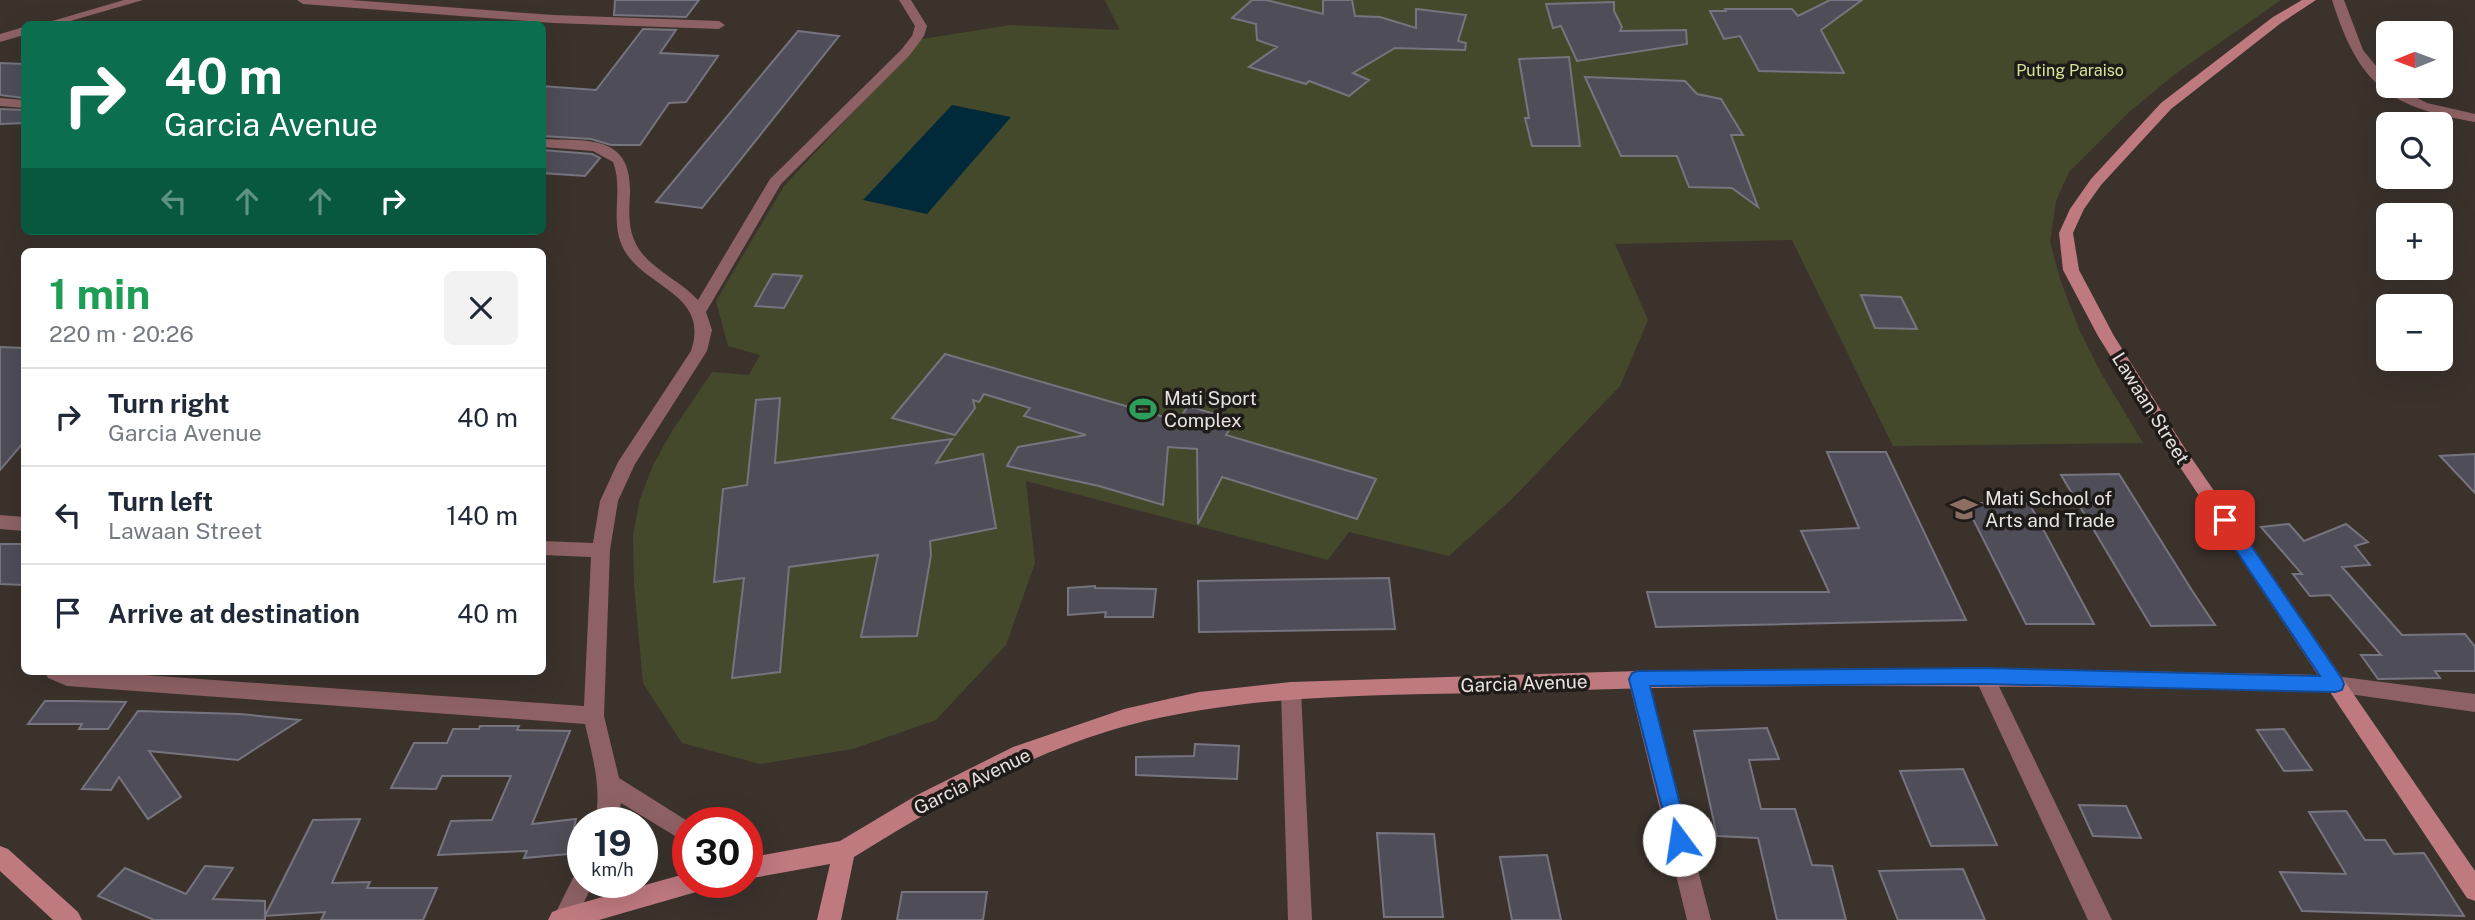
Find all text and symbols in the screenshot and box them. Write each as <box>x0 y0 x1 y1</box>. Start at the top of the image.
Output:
north arrow <box>2376 21 2454 98</box>
map controls <box>2376 21 2453 371</box>
text: 40 m <box>164 47 283 105</box>
icon: right <box>49 49 140 140</box>
park label: Puting Paraiso <box>2016 61 2124 80</box>
text: Garcia Avenue <box>164 106 378 143</box>
button: search <box>2376 112 2453 189</box>
icon: left <box>155 182 193 220</box>
icon: ahead <box>228 182 266 220</box>
icon: ahead <box>301 182 339 220</box>
icon: right <box>374 182 412 220</box>
button: + <box>2376 203 2453 280</box>
text: 1 min <box>49 269 150 318</box>
button: close <box>444 271 518 345</box>
button: − <box>2376 294 2453 371</box>
text: 220 m · 20:26 <box>49 320 194 347</box>
street label: Lawaan Street <box>2108 348 2194 468</box>
place label: Mati Sport Complex <box>1164 387 1257 431</box>
text: Turn right <box>108 388 230 419</box>
sports icon: Mati Sport Complex <box>1128 394 1158 424</box>
icon: right <box>49 398 87 436</box>
text: 40 m <box>457 402 518 433</box>
text: Garcia Avenue <box>108 419 262 446</box>
text: Turn left <box>108 486 213 517</box>
place label: Mati School of Arts and Trade <box>1985 487 2115 531</box>
pin <box>2195 490 2255 550</box>
school or university icon: Mati School of Arts and Trade <box>1949 494 1979 524</box>
icon: left <box>49 496 87 534</box>
text: 140 m <box>446 500 518 531</box>
icon: arrive <box>2206 501 2244 539</box>
text: Lawaan Street <box>108 517 262 544</box>
icon: arrive <box>49 594 87 632</box>
text: Arrive at destination <box>108 598 360 629</box>
text: 40 m <box>457 598 518 629</box>
street label: Garcia Avenue <box>1460 670 1588 696</box>
street label: Garcia Avenue <box>910 743 1034 819</box>
position arrow <box>1642 803 1716 877</box>
speed limit sign: 30 <box>672 807 763 898</box>
text: 19 <box>593 823 632 864</box>
text: km/h <box>591 859 634 880</box>

